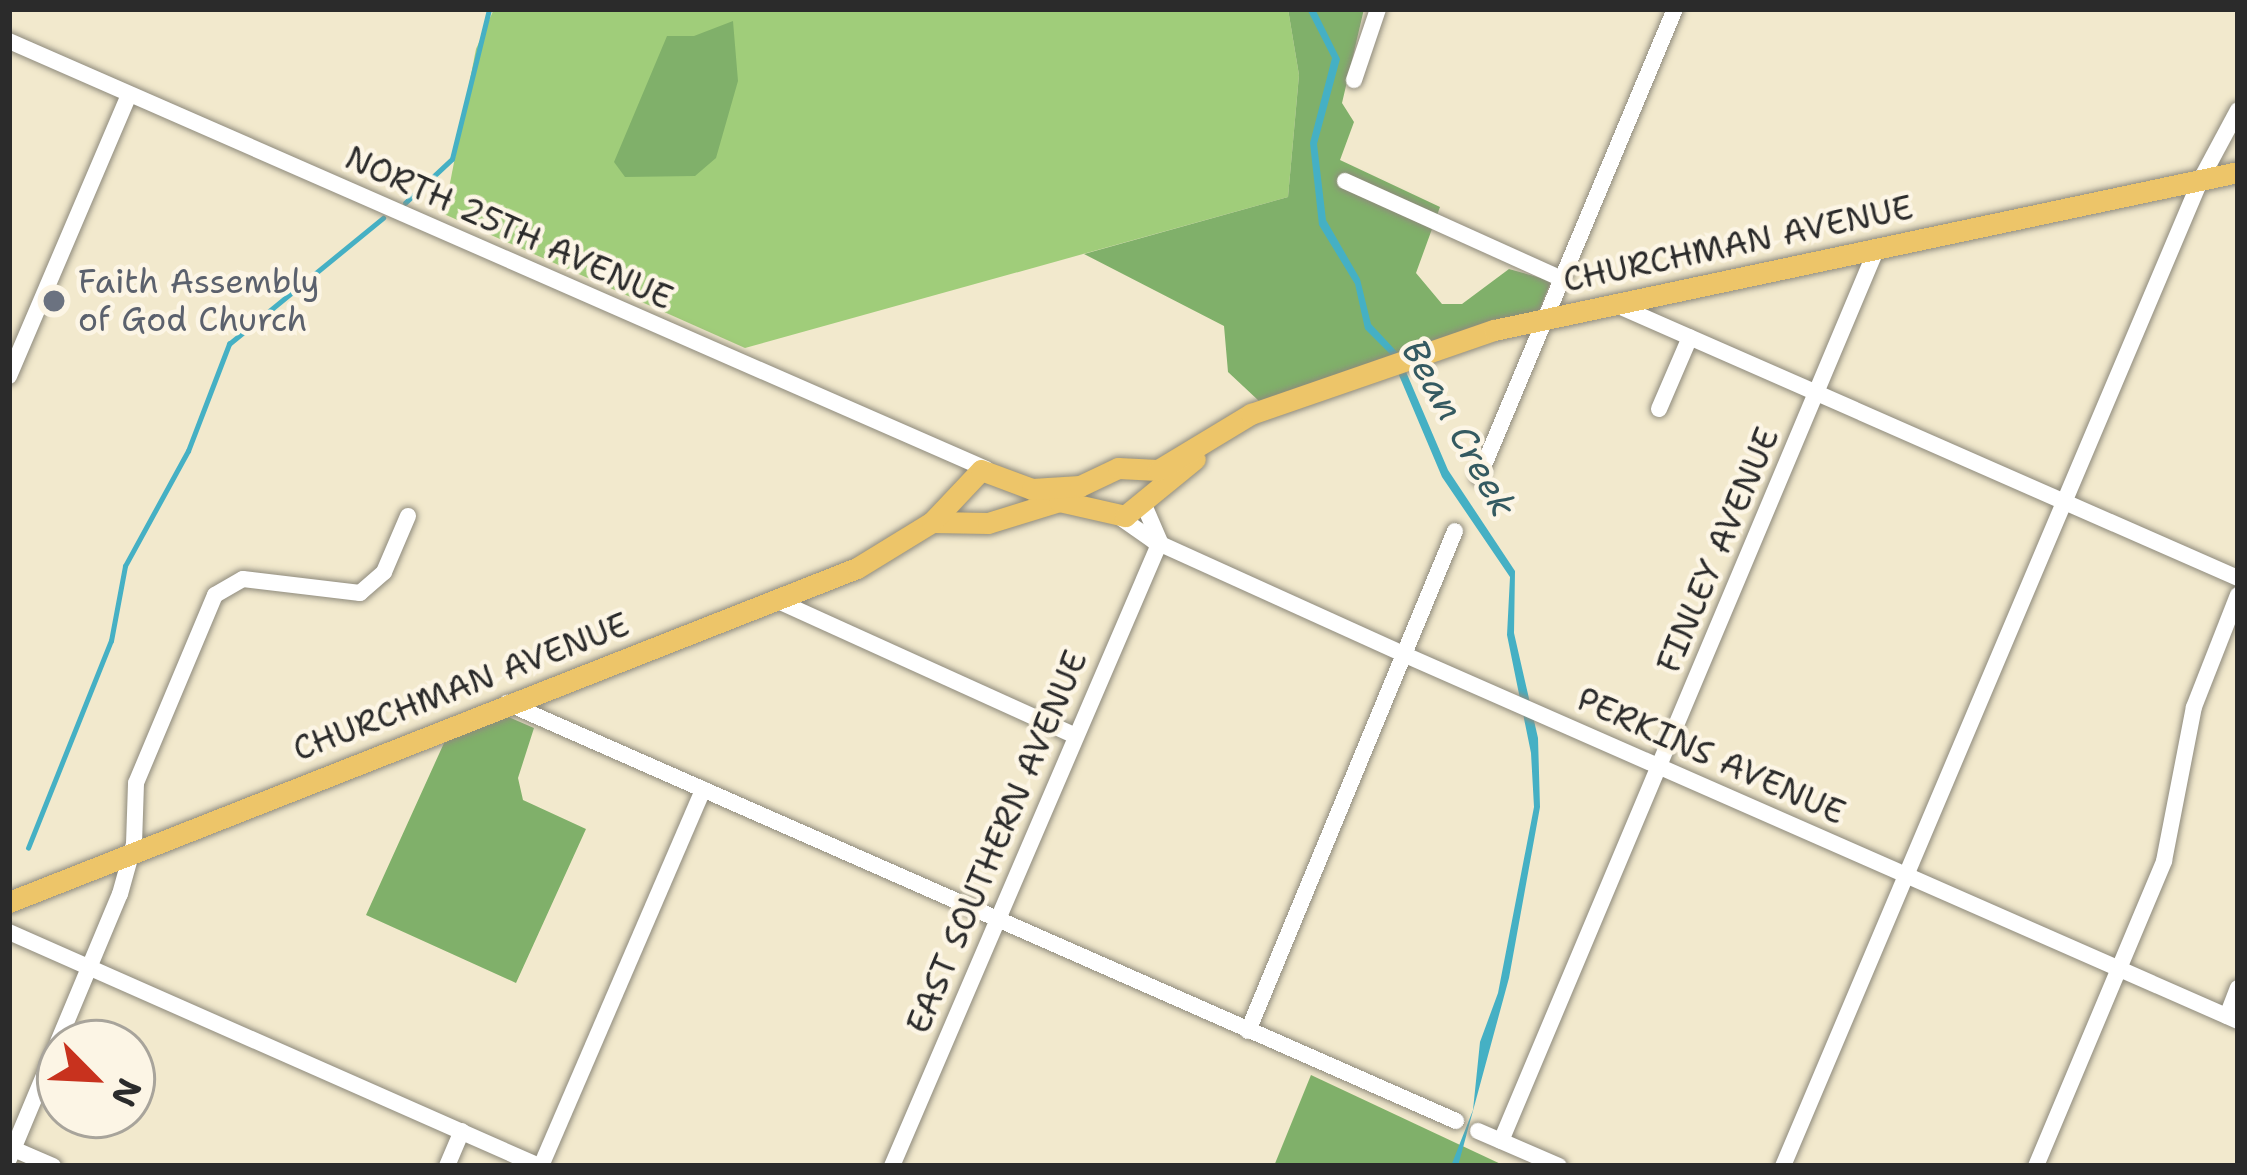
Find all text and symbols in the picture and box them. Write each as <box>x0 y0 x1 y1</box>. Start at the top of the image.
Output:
street label: NORTH 25TH AVENUE <box>339 138 679 318</box>
street label: CHURCHMAN AVENUE <box>1559 188 1917 300</box>
place label: Faith Assembly of God Church <box>78 262 320 340</box>
marker: Faith Assembly of God Church <box>41 288 67 314</box>
water label: Bean Creek <box>1393 332 1525 524</box>
street label: FINLEY AVENUE <box>1649 422 1787 678</box>
street label: CHURCHMAN AVENUE <box>287 605 635 769</box>
street label: EAST SOUTHERN AVENUE <box>898 645 1096 1039</box>
street label: PERKINS AVENUE <box>1571 679 1851 833</box>
north arrow <box>36 1019 156 1139</box>
text: N <box>101 1072 152 1114</box>

